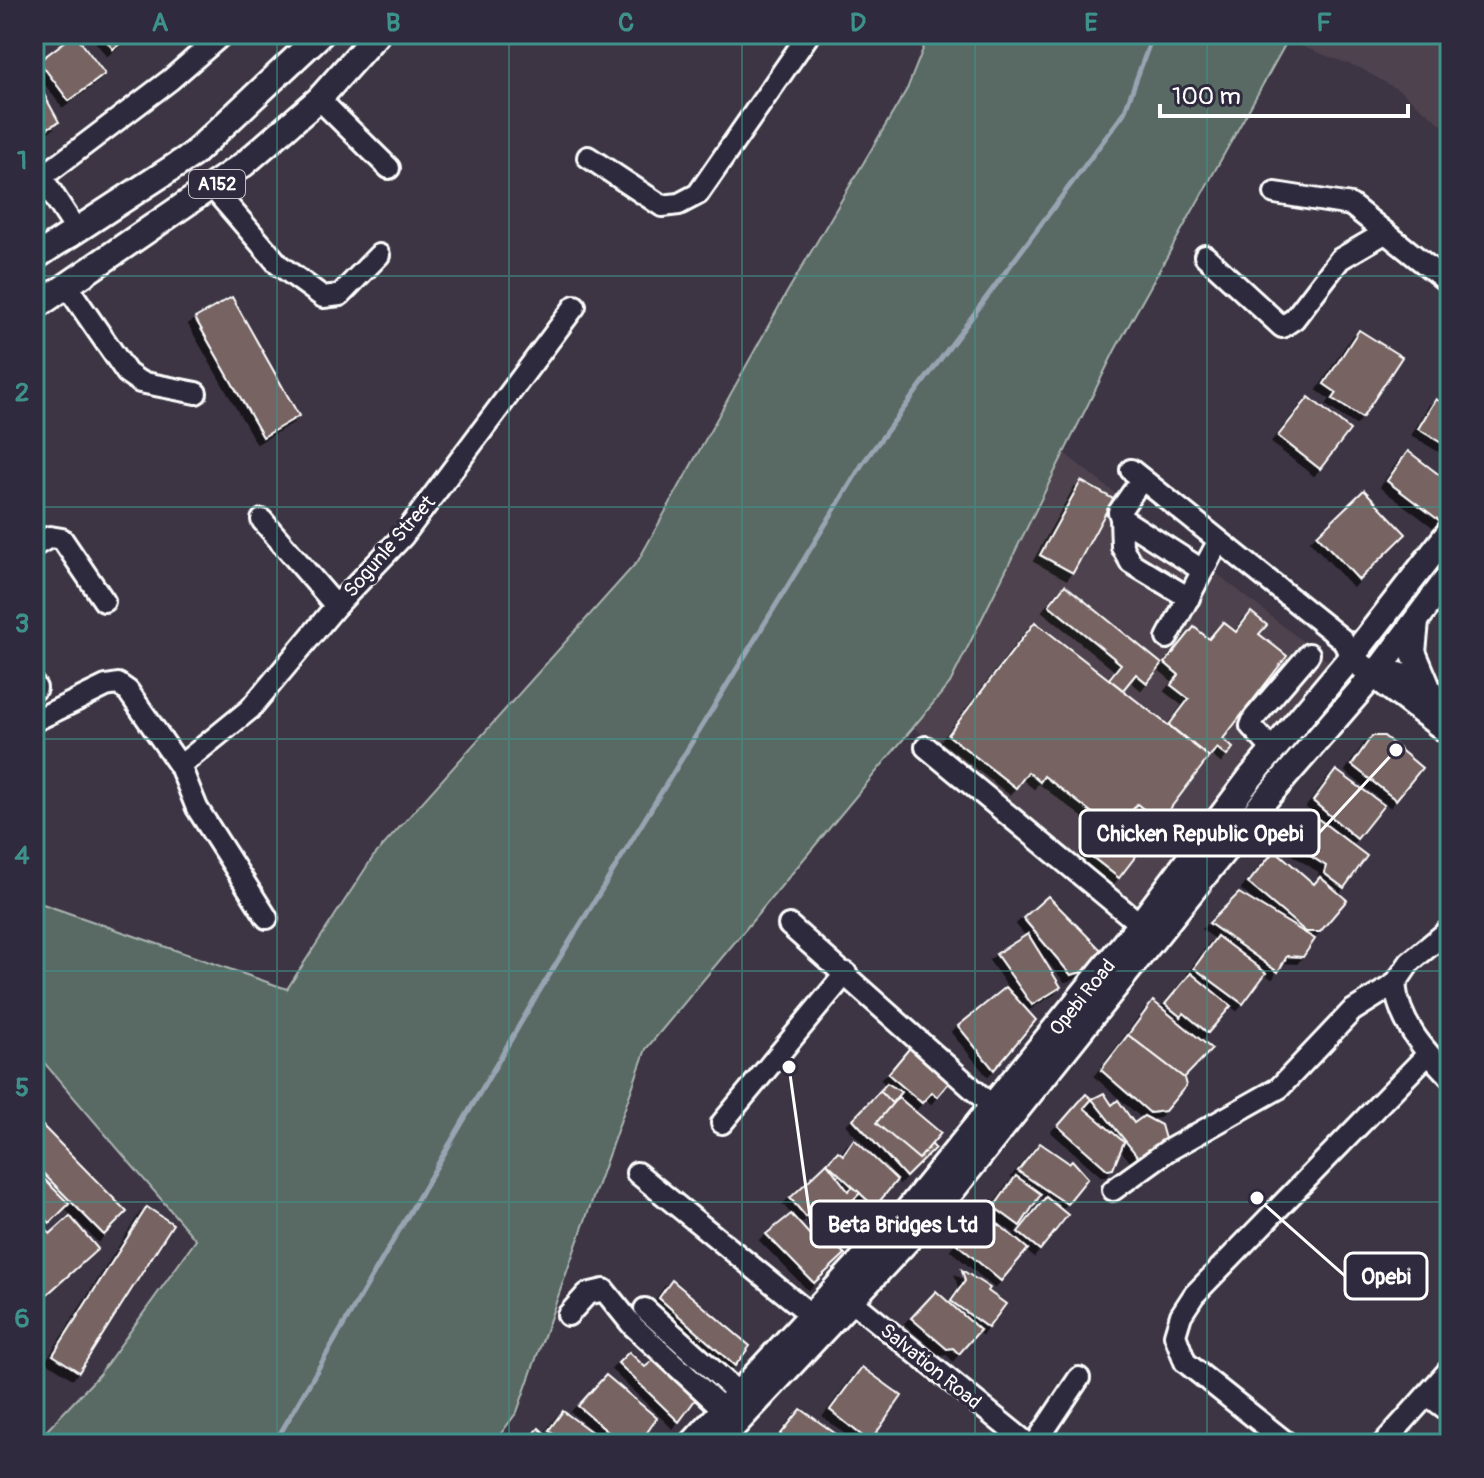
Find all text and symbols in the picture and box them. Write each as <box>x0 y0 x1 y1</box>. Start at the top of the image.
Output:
text: A <box>152 7 169 39</box>
text: B <box>386 7 400 39</box>
text: C <box>618 7 634 39</box>
text: D <box>850 7 866 39</box>
text: E <box>1084 7 1098 39</box>
text: F <box>1316 7 1332 39</box>
scale bar <box>1160 68 1408 118</box>
text: 100 m <box>1172 82 1241 111</box>
text: 1 <box>17 145 27 177</box>
road number: A152 <box>189 170 245 198</box>
text: 2 <box>15 377 29 409</box>
street label: Sogunle Street <box>338 489 441 602</box>
text: 3 <box>15 608 29 640</box>
callout: Chicken Republic Opebi <box>1080 810 1319 856</box>
text: Chicken Republic Opebi <box>1097 820 1304 848</box>
text: 4 <box>14 840 30 872</box>
street label: Opebi Road <box>1044 954 1121 1041</box>
text: 5 <box>15 1072 29 1104</box>
callout: Beta Bridges Ltd <box>811 1201 994 1247</box>
text: Beta Bridges Ltd <box>828 1211 978 1239</box>
callout: Opebi <box>1345 1253 1427 1299</box>
text: Opebi <box>1361 1263 1411 1291</box>
text: 6 <box>14 1303 30 1335</box>
street label: Salvation Road <box>875 1318 986 1415</box>

